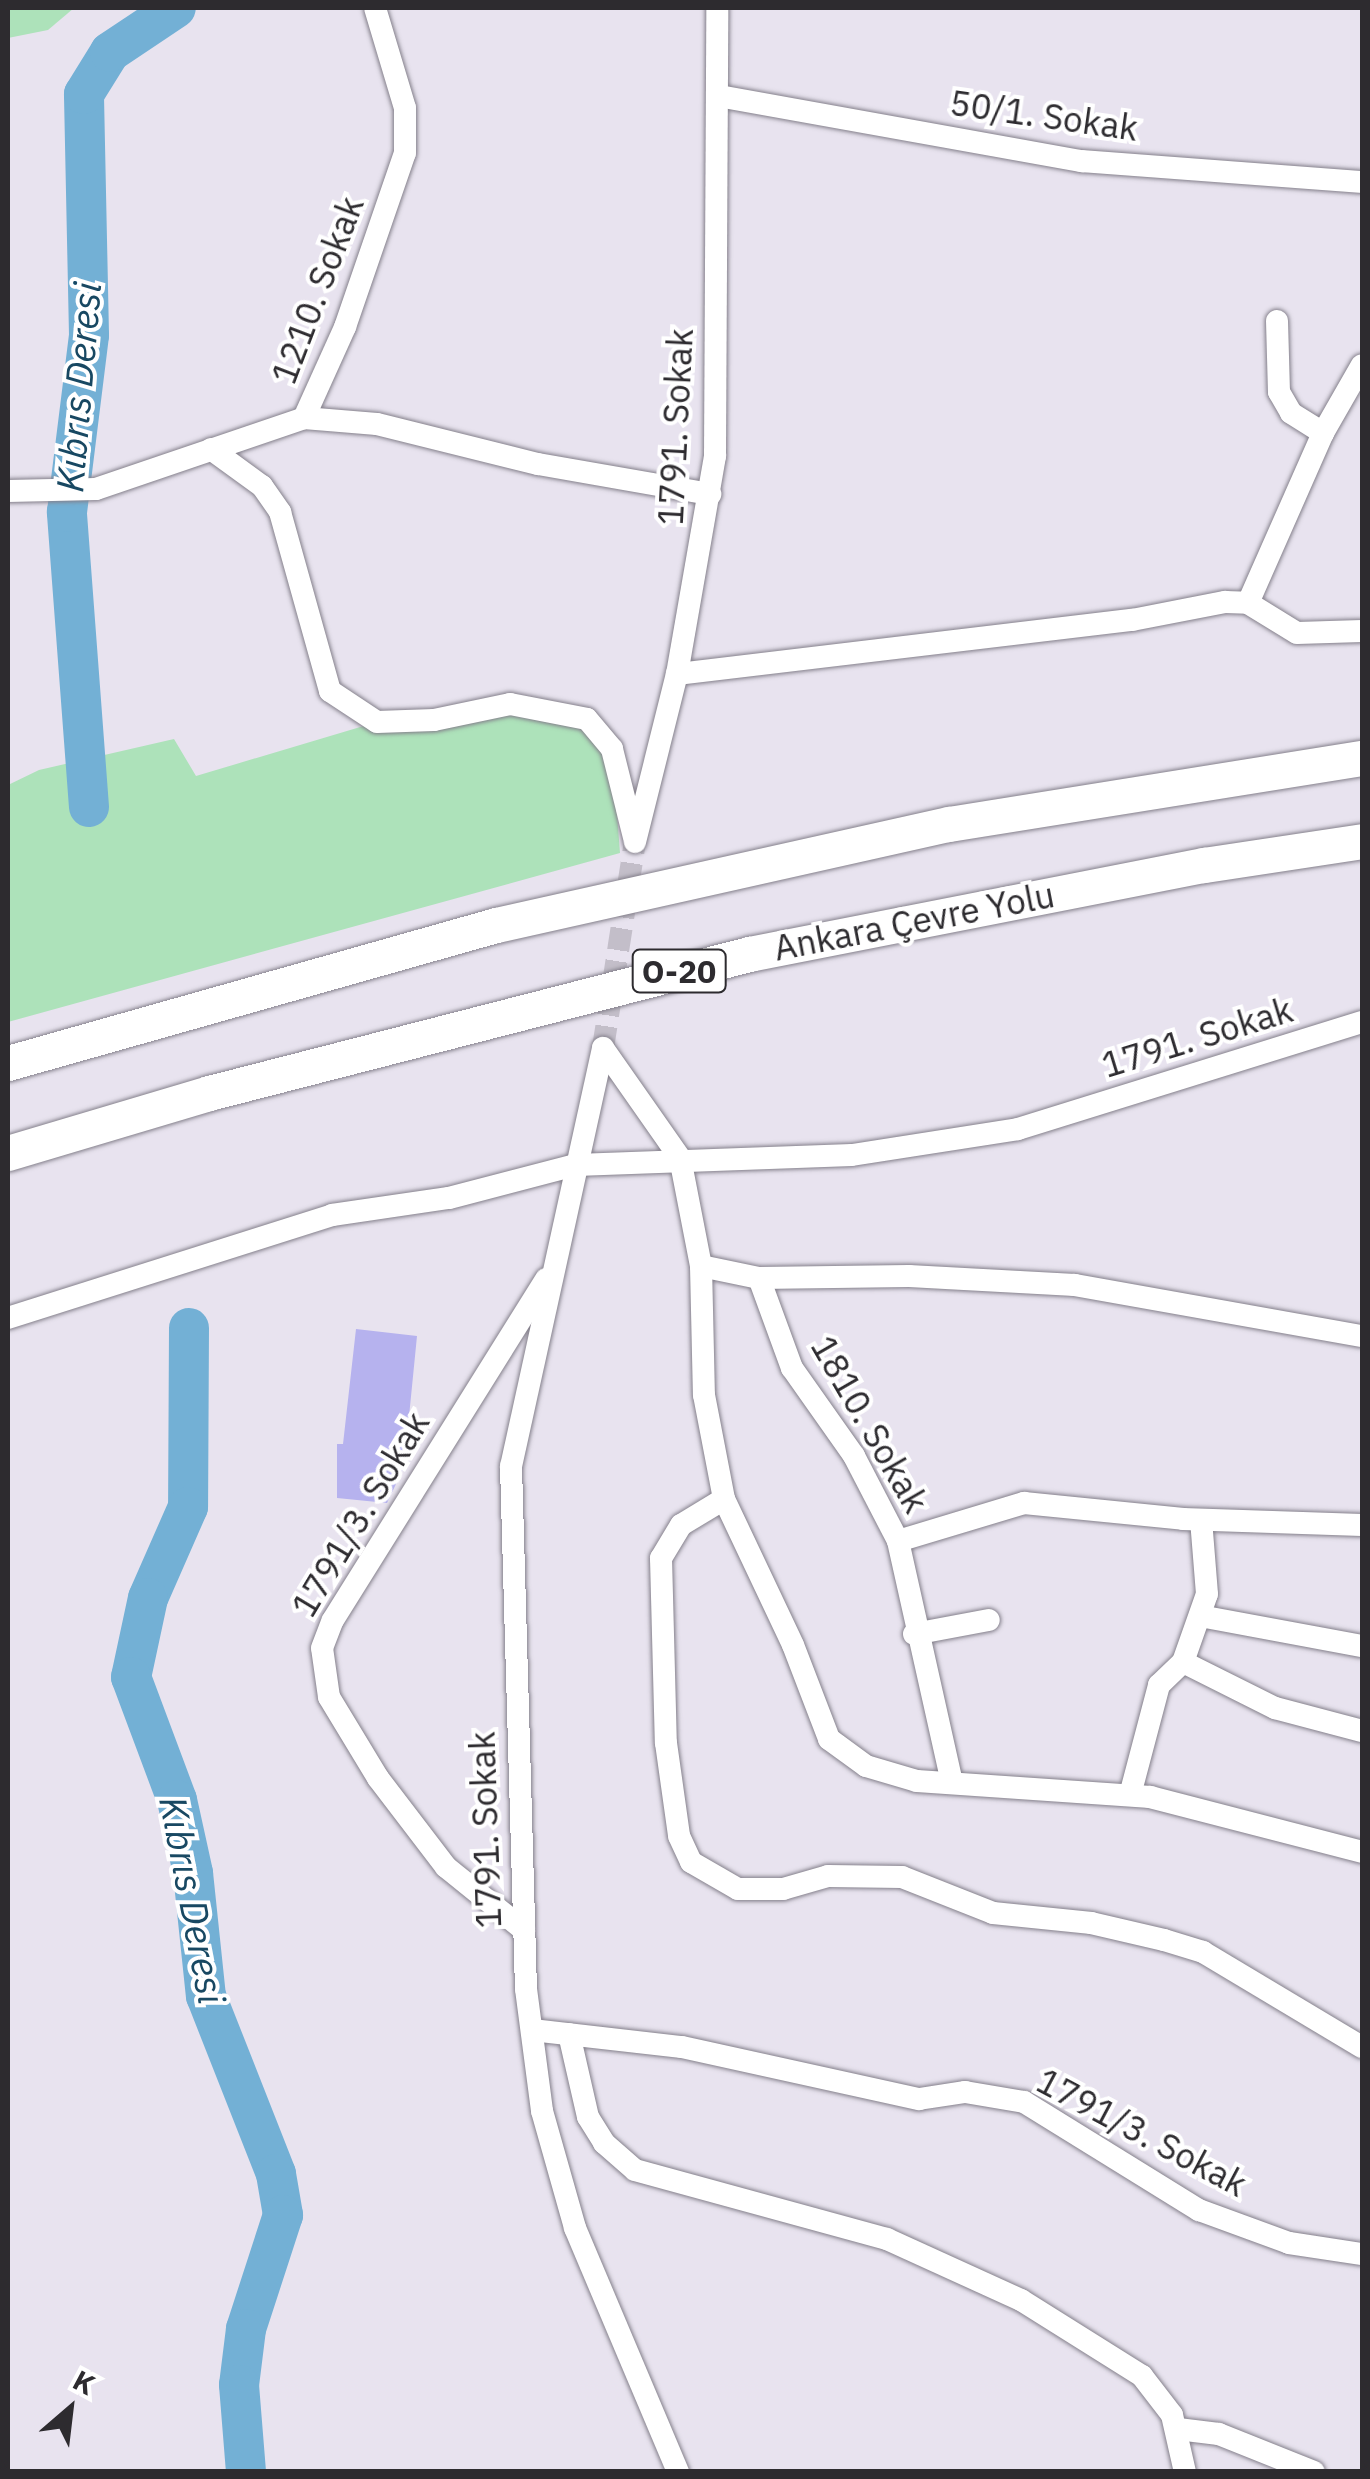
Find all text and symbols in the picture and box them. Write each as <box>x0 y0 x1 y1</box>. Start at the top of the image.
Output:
street label: 50/1. Sokak <box>947 81 1141 149</box>
street label: 1210. Sokak <box>262 190 372 390</box>
water label: Kıbrıs Deresi <box>46 280 110 494</box>
street label: 1791. Sokak <box>649 327 701 527</box>
street label: Ankara Çevre Yolu <box>770 873 1058 969</box>
road number: O-20 <box>632 944 726 998</box>
street label: 1791. Sokak <box>1097 988 1297 1086</box>
street label: 1810. Sokak <box>803 1328 937 1520</box>
street label: 1791/3. Sokak <box>282 1404 438 1624</box>
street label: 1791. Sokak <box>461 1731 509 1929</box>
water label: Kıbrıs Deresi <box>151 1792 235 2008</box>
street label: 1791/3. Sokak <box>1030 2059 1254 2205</box>
north arrow <box>20 2359 120 2459</box>
text: K <box>67 2361 102 2403</box>

